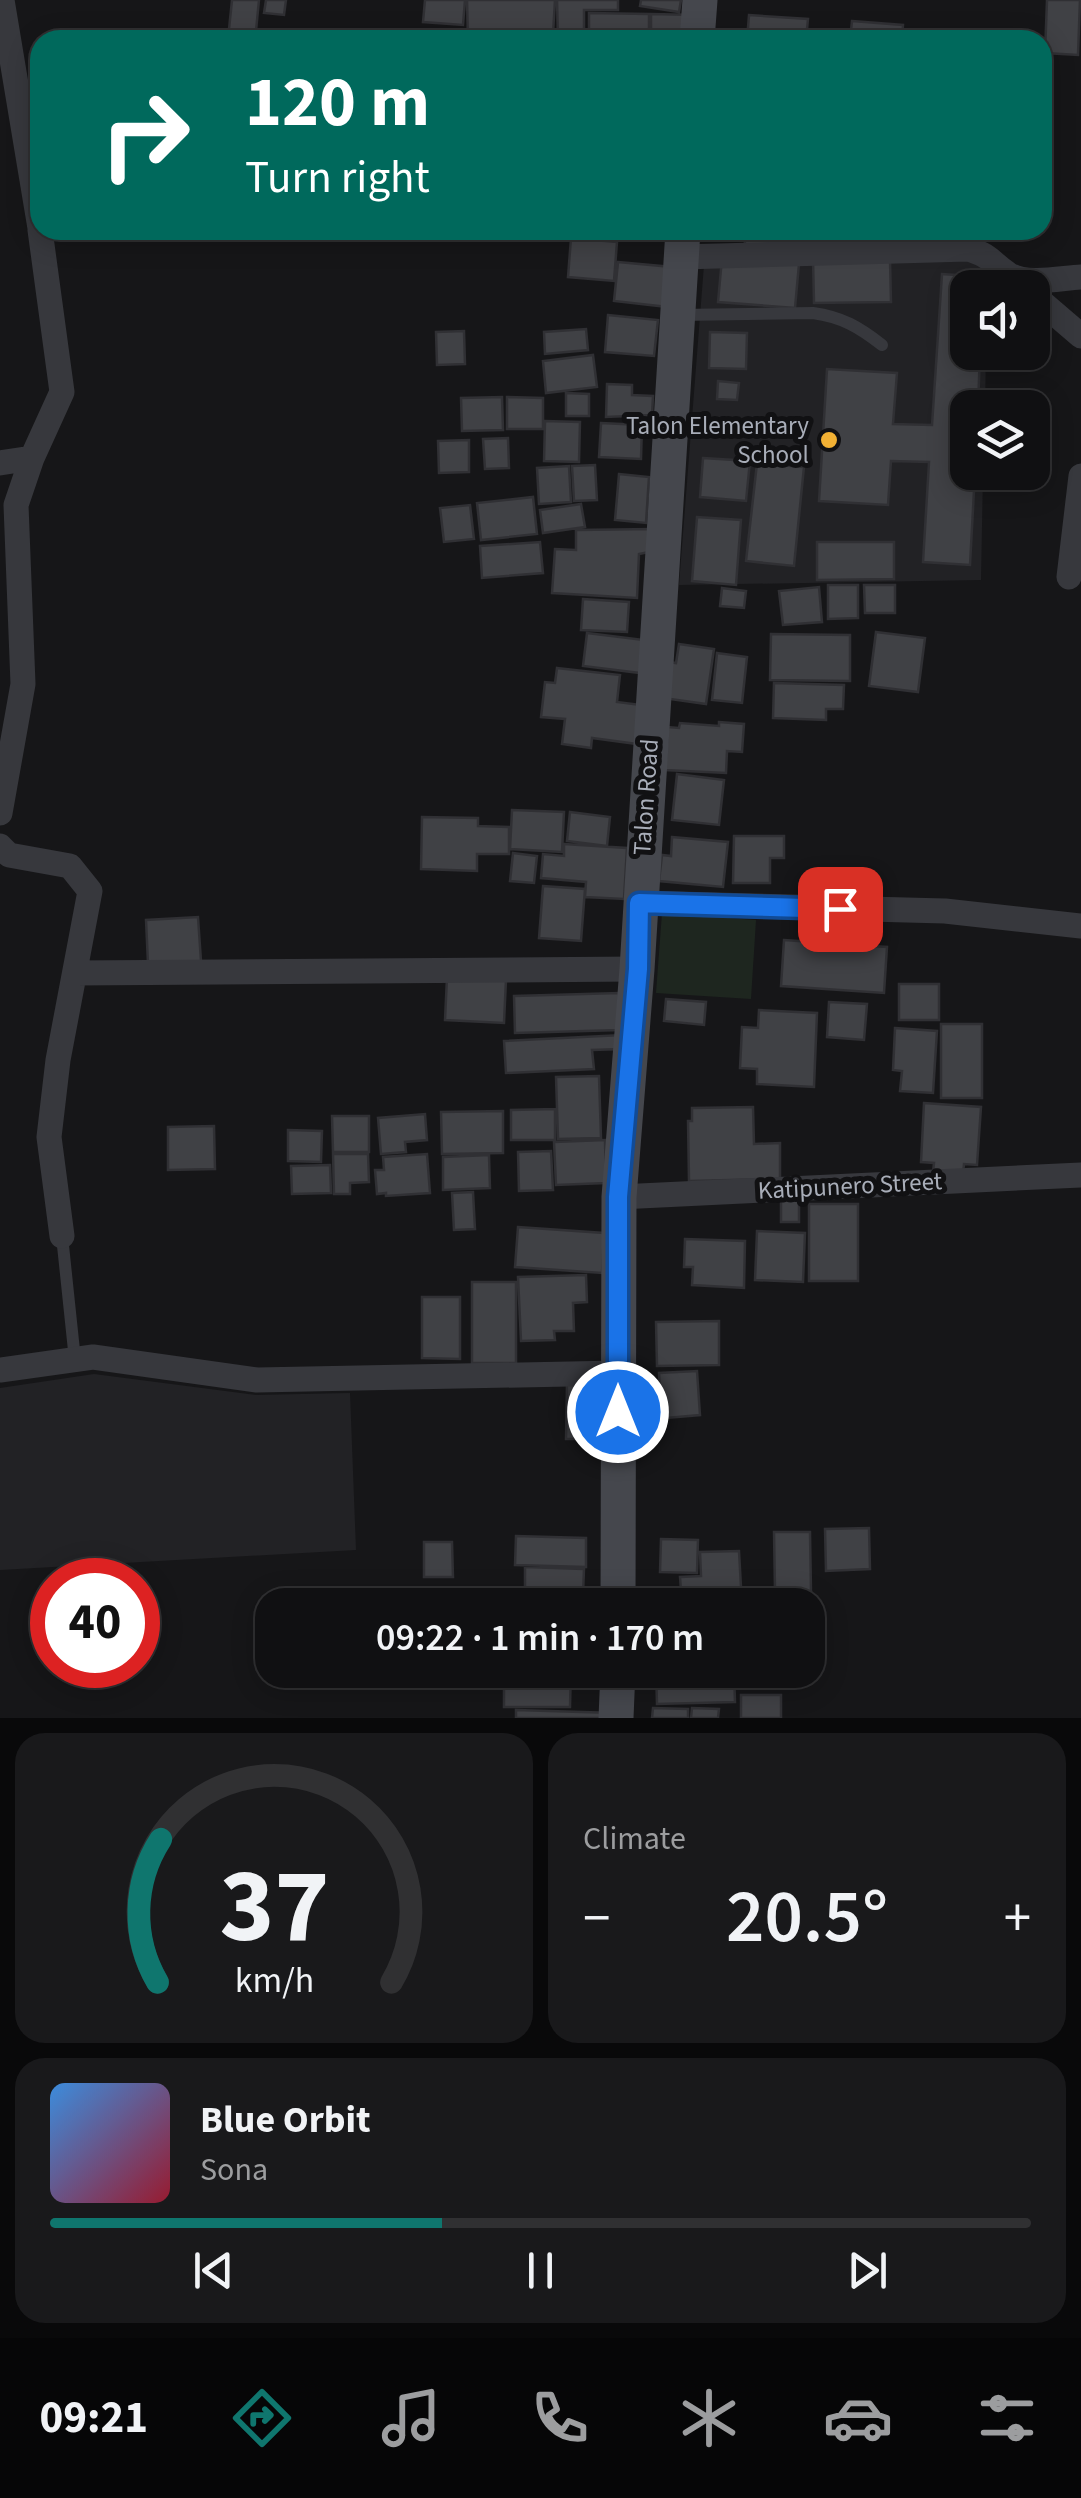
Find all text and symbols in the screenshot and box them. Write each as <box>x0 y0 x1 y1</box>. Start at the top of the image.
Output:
text: 120 m <box>245 53 430 153</box>
icon: right <box>80 70 210 200</box>
text: Turn right <box>245 146 430 210</box>
map controls <box>950 270 1050 490</box>
button: sound <box>950 270 1050 370</box>
button: layers <box>950 390 1050 490</box>
place label: Talon Elementary School <box>626 408 809 473</box>
marker: Talon Elementary School <box>818 429 840 451</box>
street label: Talon Road <box>624 738 668 856</box>
pin <box>798 867 883 952</box>
icon: arrive <box>813 882 868 937</box>
street label: Katipunero Street <box>757 1163 944 1209</box>
position arrow <box>566 1360 670 1464</box>
speed limit sign: 40 <box>30 1558 160 1688</box>
text: 09:22 · 1 min · 170 m <box>376 1611 704 1665</box>
text: Climate <box>583 1816 686 1862</box>
text: 37 <box>219 1834 329 1982</box>
text: 20.5° <box>726 1864 888 1971</box>
text: − <box>583 1880 610 1958</box>
text: + <box>1004 1880 1031 1958</box>
text: km/h <box>234 1955 314 2006</box>
text: Blue Orbit <box>200 2093 371 2147</box>
text: Sona <box>200 2147 268 2193</box>
icon: previous <box>186 2243 241 2298</box>
icon: pause <box>513 2243 568 2298</box>
icon: next <box>840 2243 895 2298</box>
icon: directions <box>227 2383 297 2453</box>
icon: music <box>376 2383 446 2453</box>
icon: phone <box>525 2383 595 2453</box>
icon: climate <box>674 2383 744 2453</box>
icon: car <box>823 2383 893 2453</box>
icon: filters <box>972 2383 1042 2453</box>
text: 09:21 <box>39 2386 148 2450</box>

